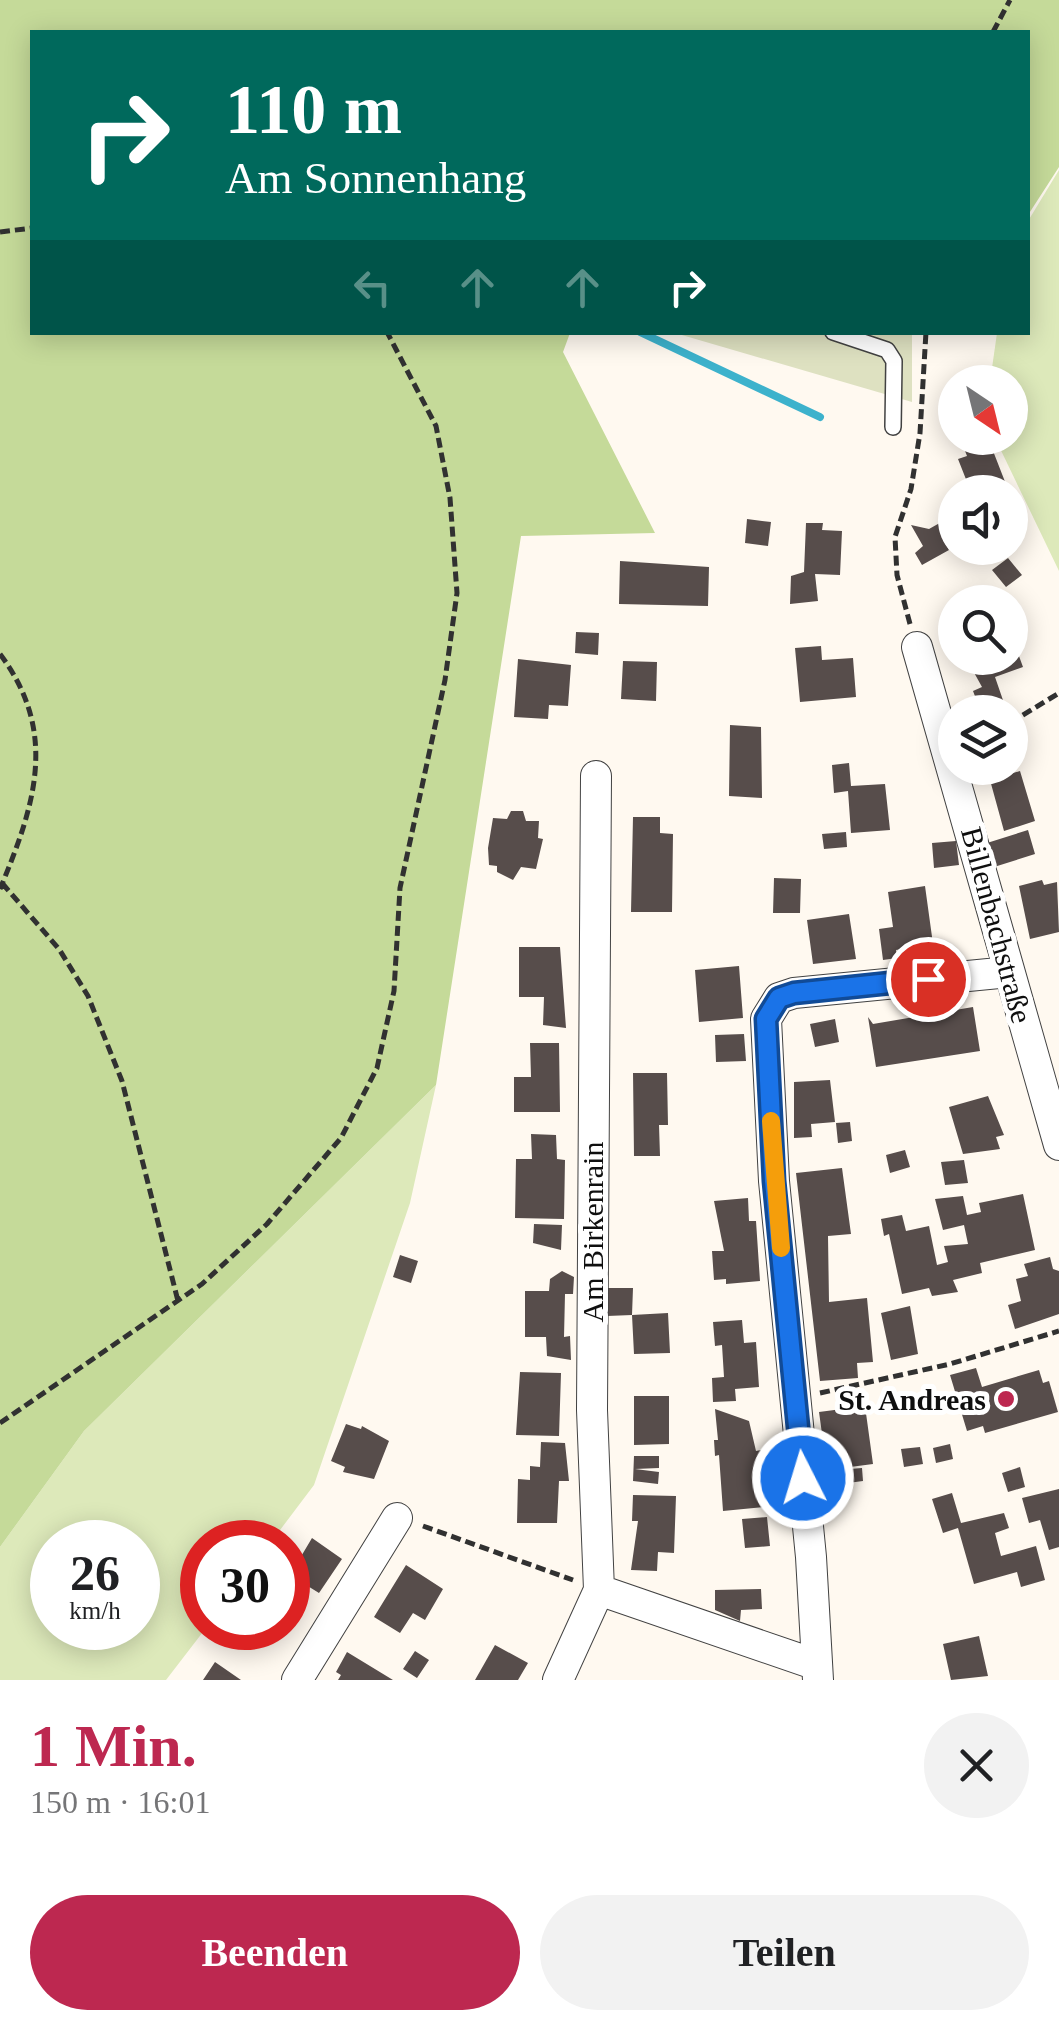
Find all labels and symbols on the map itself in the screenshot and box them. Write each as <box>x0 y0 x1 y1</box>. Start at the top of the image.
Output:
north arrow <box>938 365 1028 455</box>
street label: Billenbachstraße <box>955 823 1039 1027</box>
pin <box>886 937 971 1022</box>
street label: Am Birkenrain <box>576 1142 609 1322</box>
place label: St. Andreas <box>838 1383 986 1416</box>
marker: St. Andreas <box>995 1388 1017 1410</box>
position arrow <box>751 1426 855 1530</box>
speed limit sign: 30 <box>180 1520 310 1650</box>

